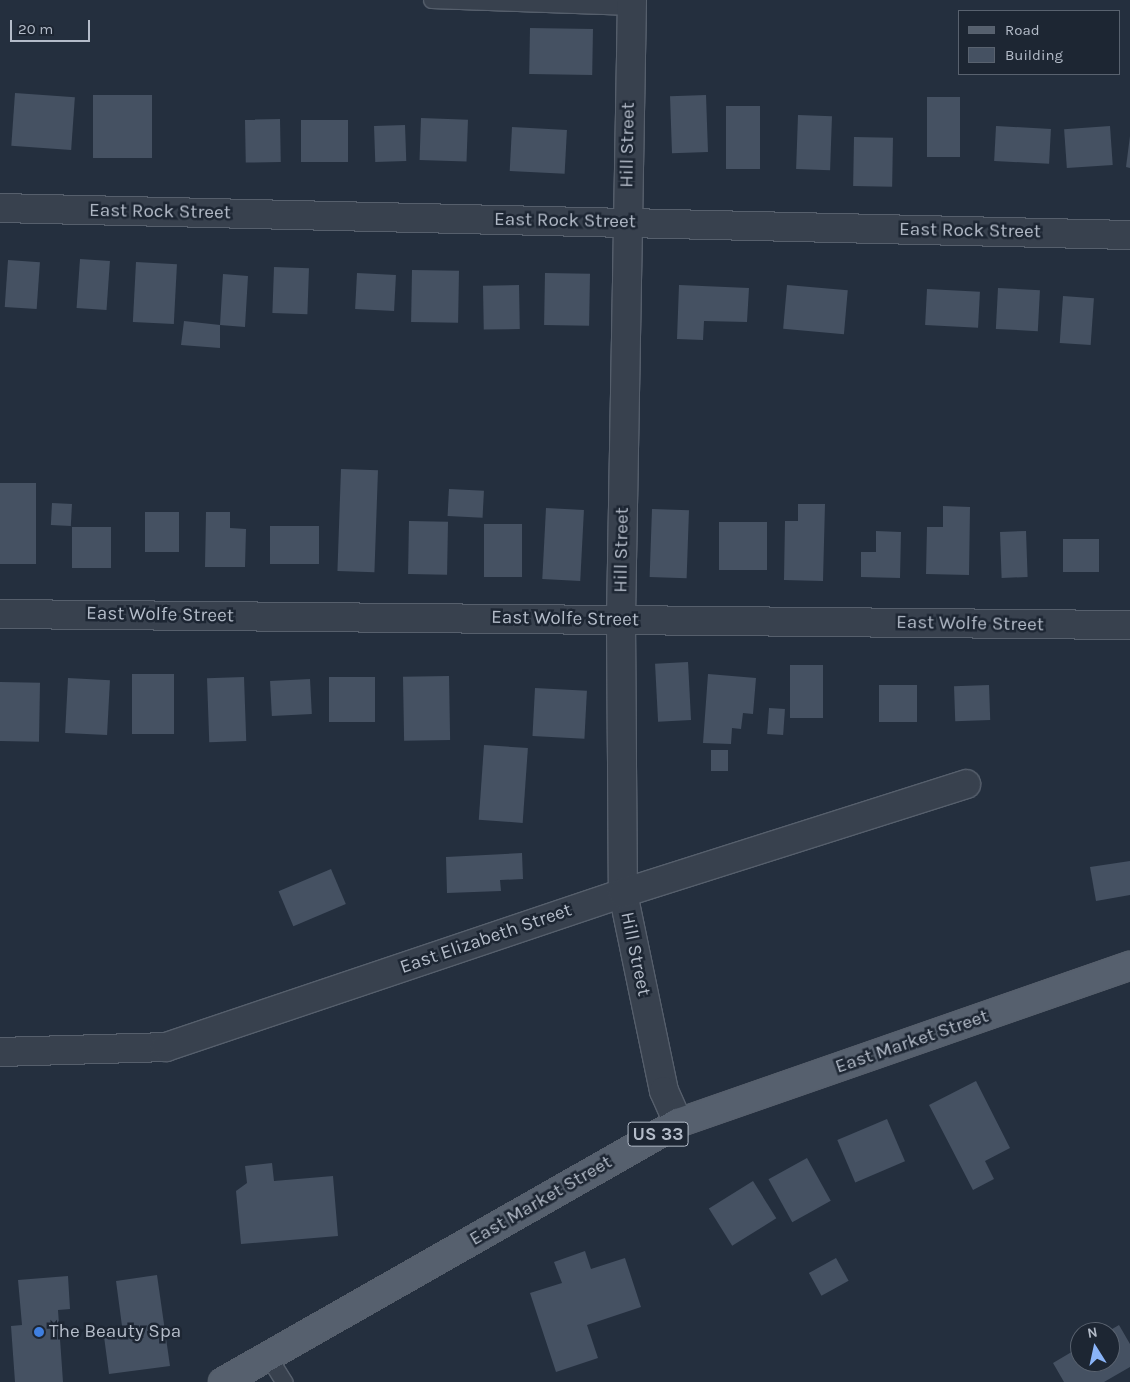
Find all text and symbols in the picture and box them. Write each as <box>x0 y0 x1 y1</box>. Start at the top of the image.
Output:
scale bar <box>12 10 92 42</box>
legend <box>958 10 1120 75</box>
text: 20 m <box>18 20 53 38</box>
text: Road <box>1005 21 1040 39</box>
text: Building <box>1005 46 1063 64</box>
street label: Hill Street <box>616 102 640 188</box>
street label: East Rock Street <box>89 199 231 225</box>
street label: East Rock Street <box>494 208 636 234</box>
street label: East Rock Street <box>899 218 1041 244</box>
street label: Hill Street <box>610 507 634 593</box>
street label: East Wolfe Street <box>86 602 234 628</box>
street label: East Wolfe Street <box>491 606 639 632</box>
street label: East Wolfe Street <box>896 611 1044 637</box>
street label: East Elizabeth Street <box>397 899 575 979</box>
street label: Hill Street <box>615 910 655 998</box>
street label: East Market Street <box>832 1005 992 1079</box>
road number: US 33 <box>627 1118 689 1150</box>
street label: East Market Street <box>466 1151 616 1251</box>
place label: The Beauty Spa <box>49 1321 181 1343</box>
north arrow <box>1070 1322 1120 1372</box>
text: N <box>1086 1323 1099 1342</box>
marker: The Beauty Spa <box>33 1326 45 1338</box>

